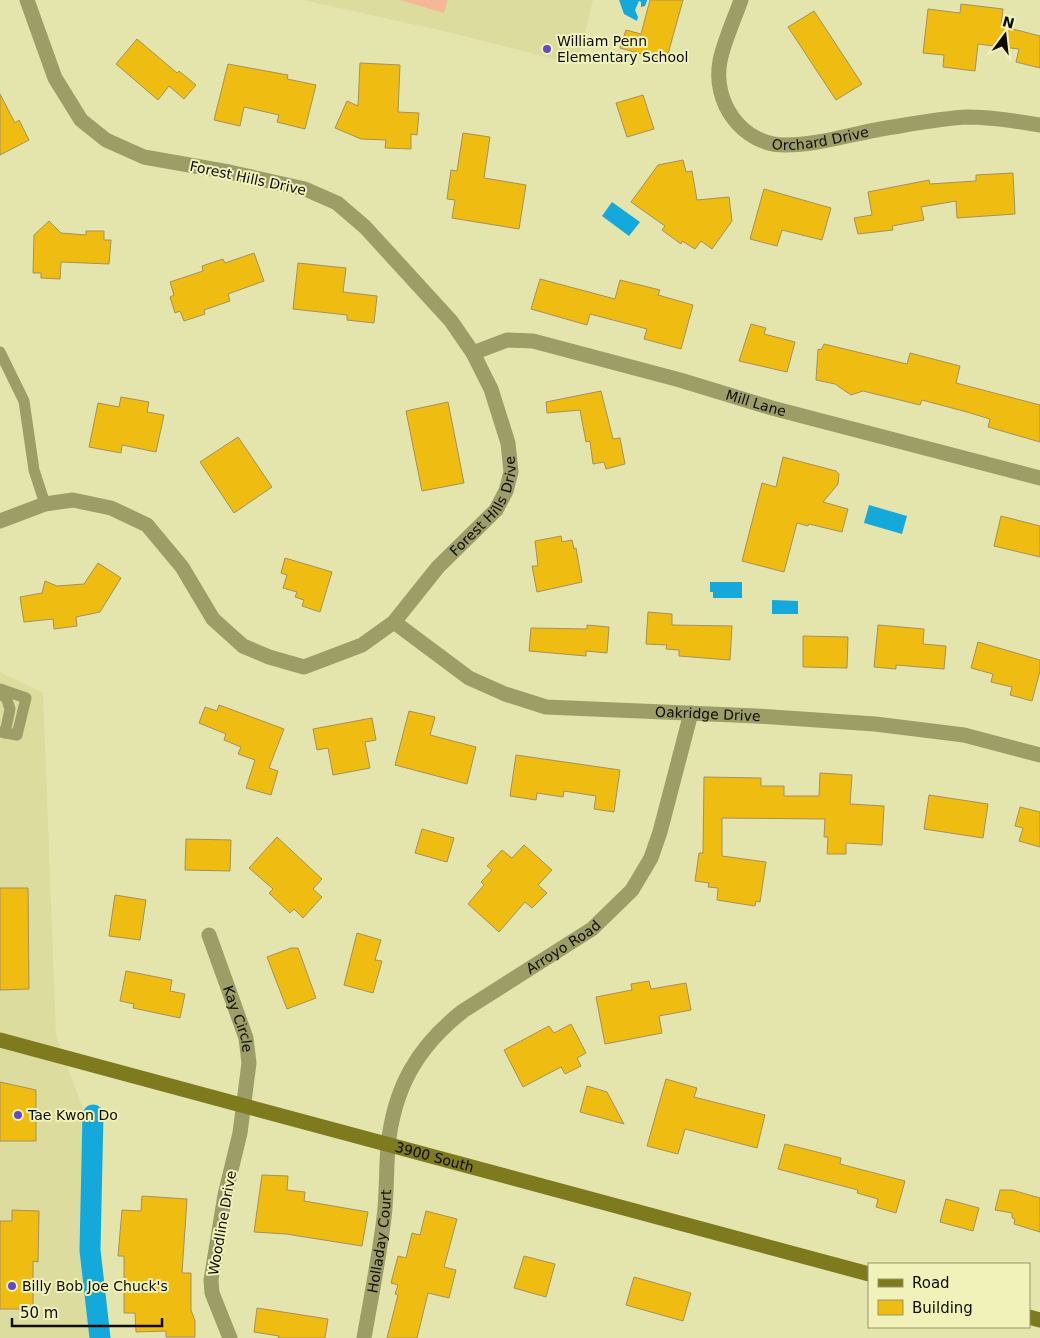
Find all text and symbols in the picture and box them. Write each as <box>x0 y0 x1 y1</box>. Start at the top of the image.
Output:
north arrow <box>980 10 1030 60</box>
text: N <box>1001 13 1016 32</box>
place label: William Penn Elementary School <box>557 33 689 65</box>
marker: William Penn Elementary School <box>541 43 553 55</box>
street label: Orchard Drive <box>771 124 870 153</box>
street label: Forest Hills Drive <box>188 158 308 198</box>
street label: Mill Lane <box>724 386 788 419</box>
street label: Forest Hills Drive <box>446 455 519 559</box>
street label: Oakridge Drive <box>655 704 761 724</box>
street label: Arroyo Road <box>523 917 604 977</box>
street label: Kay Circle <box>220 983 256 1053</box>
place label: Tae Kwon Do <box>27 1107 118 1123</box>
marker: Tae Kwon Do <box>12 1109 24 1121</box>
street label: 3900 South <box>393 1139 476 1175</box>
street label: Woodline Drive <box>205 1169 239 1277</box>
street label: Holladay Court <box>364 1189 394 1294</box>
legend <box>868 1263 1030 1328</box>
text: Road <box>912 1274 950 1292</box>
place label: Billy Bob Joe Chuck's <box>22 1278 168 1294</box>
marker: Billy Bob Joe Chuck's <box>6 1280 18 1292</box>
scale bar <box>12 1296 162 1328</box>
text: Building <box>912 1299 973 1317</box>
text: 50 m <box>20 1304 58 1322</box>

